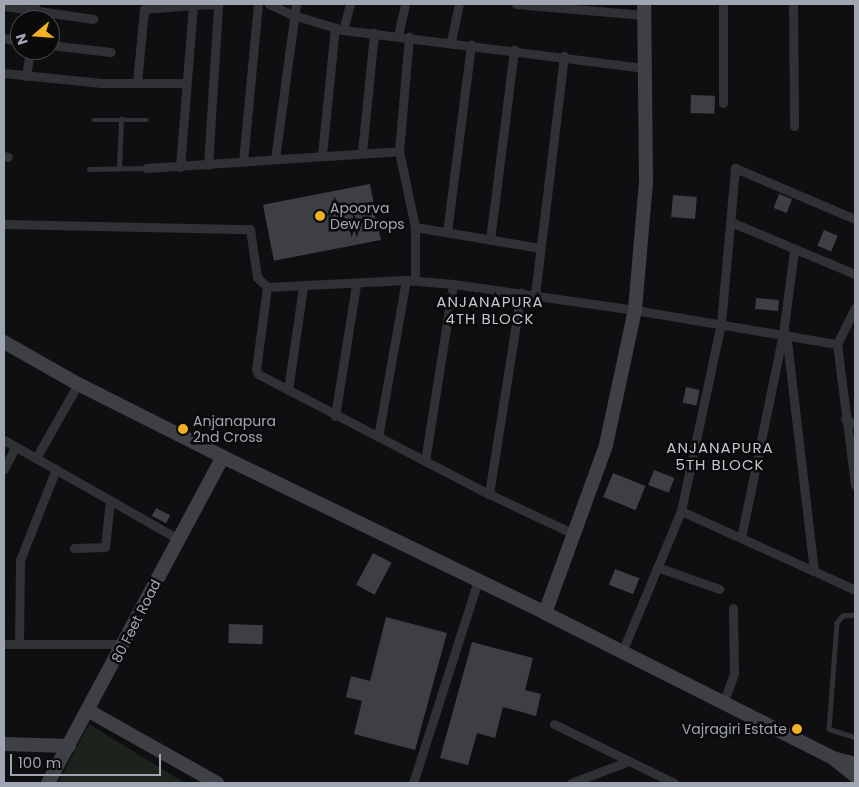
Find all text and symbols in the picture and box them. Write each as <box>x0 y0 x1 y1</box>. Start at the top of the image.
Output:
north arrow <box>10 10 60 60</box>
text: N <box>11 31 33 47</box>
place label: Apoorva Dew Drops <box>330 200 405 232</box>
marker: Apoorva Dew Drops <box>314 210 326 222</box>
district label: ANJANAPURA 4TH BLOCK <box>435 292 545 327</box>
place label: Anjanapura 2nd Cross <box>193 413 276 446</box>
marker: Anjanapura 2nd Cross <box>177 423 189 435</box>
district label: ANJANAPURA 5TH BLOCK <box>665 438 775 473</box>
street label: 80 Feet Road <box>108 577 164 665</box>
place label: Vajragiri Estate <box>682 721 787 737</box>
marker: Vajragiri Estate <box>791 723 803 735</box>
scale bar <box>12 744 164 776</box>
text: 100 m <box>18 752 61 773</box>

